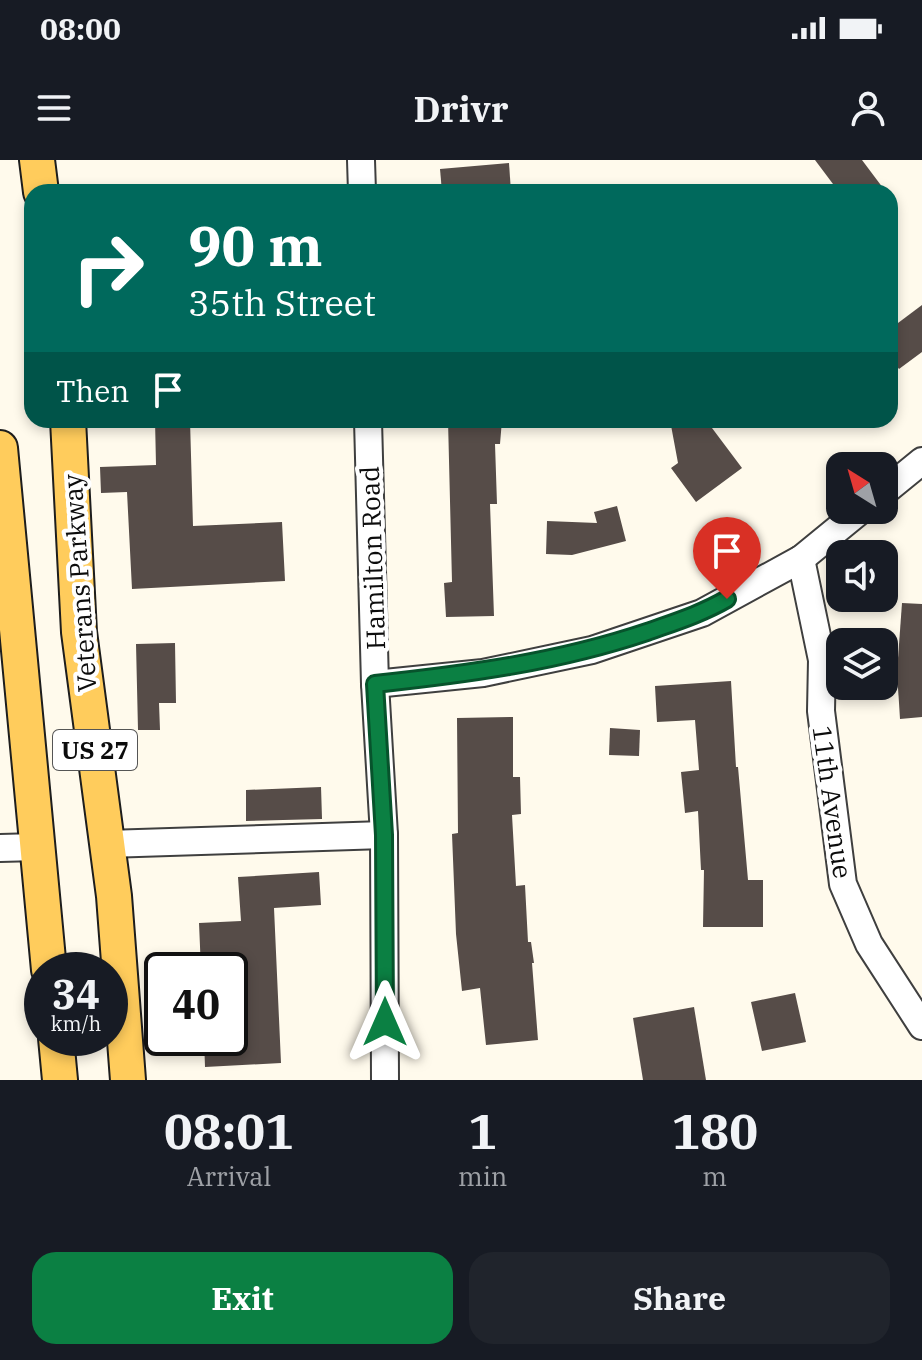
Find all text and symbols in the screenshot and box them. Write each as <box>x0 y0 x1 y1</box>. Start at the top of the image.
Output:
text: 08:00 <box>40 9 121 48</box>
text: Drivr <box>413 85 509 132</box>
icon: menu <box>32 86 76 130</box>
icon: person <box>846 86 890 130</box>
text: 90 m <box>188 209 323 281</box>
icon: right <box>56 216 160 320</box>
text: 35th Street <box>188 279 376 326</box>
icon: arrive <box>146 368 190 412</box>
text: Then <box>56 371 130 410</box>
north arrow <box>826 452 898 524</box>
map controls <box>826 452 898 700</box>
street label: Hamilton Road <box>352 465 392 651</box>
street label: Veterans Parkway <box>54 473 104 693</box>
pin <box>693 517 761 599</box>
icon: arrive <box>705 529 749 573</box>
button: sound <box>826 540 898 612</box>
button: layers <box>826 628 898 700</box>
street label: 11th Avenue <box>805 723 861 881</box>
road number: US 27 <box>53 730 137 770</box>
speed limit sign: 40 <box>144 952 248 1056</box>
text: 34 <box>52 968 100 1020</box>
position arrow <box>343 980 427 1064</box>
text: km/h <box>51 1010 101 1037</box>
text: 08:01 <box>164 1100 294 1162</box>
text: 1 <box>468 1100 497 1162</box>
text: 180 <box>672 1100 758 1162</box>
text: Arrival <box>187 1159 271 1193</box>
text: min <box>458 1159 507 1193</box>
text: m <box>702 1159 727 1193</box>
button: Exit <box>32 1252 453 1344</box>
button: Share <box>469 1252 890 1344</box>

